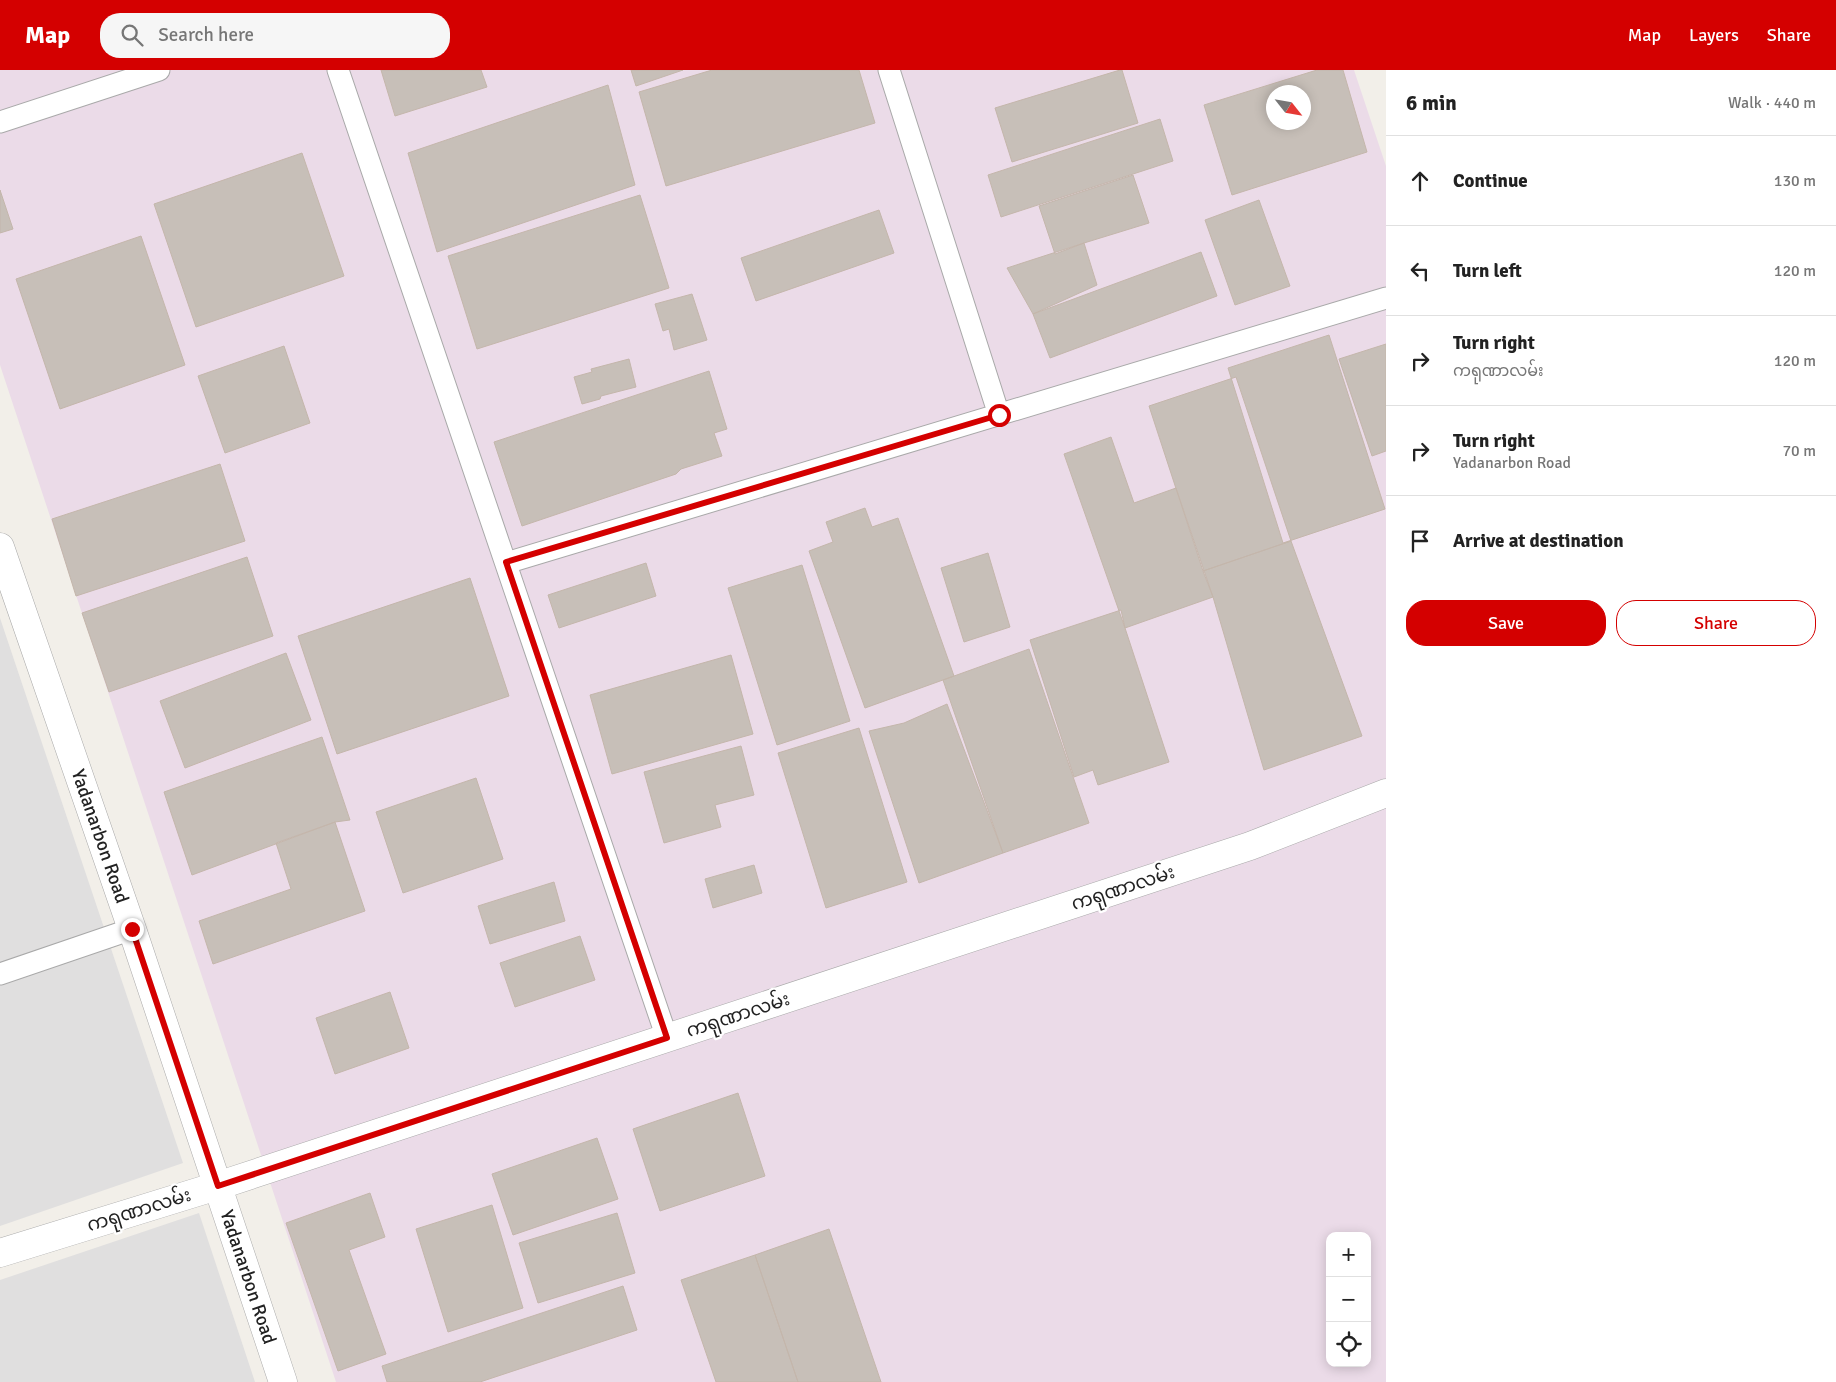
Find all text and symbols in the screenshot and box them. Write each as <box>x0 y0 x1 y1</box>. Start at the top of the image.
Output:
search box <box>100 13 450 58</box>
text: Map <box>25 20 70 50</box>
icon: search <box>118 21 146 49</box>
text: Search here <box>158 23 254 47</box>
text: Map <box>1628 24 1661 46</box>
text: Layers <box>1689 24 1739 46</box>
text: Share <box>1767 24 1811 46</box>
north arrow <box>1266 85 1311 130</box>
text: 6 min <box>1406 90 1457 116</box>
text: Walk · 440 m <box>1728 93 1816 113</box>
icon: ahead <box>1406 167 1434 195</box>
text: Continue <box>1453 169 1528 193</box>
text: 130 m <box>1774 171 1816 191</box>
icon: left <box>1406 257 1434 285</box>
text: Turn left <box>1453 259 1522 283</box>
text: 120 m <box>1774 261 1816 281</box>
text: Turn right <box>1453 331 1535 355</box>
icon: right <box>1406 347 1434 375</box>
text: 120 m <box>1774 351 1816 371</box>
text: ကရုဏာလမ်း <box>1453 361 1544 381</box>
route start <box>988 404 1011 427</box>
text: Turn right <box>1453 429 1535 453</box>
icon: right <box>1406 437 1434 465</box>
text: 70 m <box>1782 441 1816 461</box>
text: Yadanarbon Road <box>1453 453 1571 473</box>
icon: arrive <box>1406 527 1434 555</box>
text: Arrive at destination <box>1453 529 1624 553</box>
button: Save <box>1406 600 1606 646</box>
button: Share <box>1616 600 1816 646</box>
street label: Yadanarbon Road <box>66 766 134 906</box>
street label: ကရုဏာလမ်း <box>1067 857 1179 920</box>
route end <box>121 918 144 941</box>
street label: ကရုဏာလမ်း <box>682 984 794 1047</box>
street label: ကရုဏာလမ်း <box>83 1180 195 1241</box>
street label: Yadanarbon Road <box>214 1207 282 1347</box>
map controls <box>1326 1232 1371 1367</box>
button: + <box>1326 1232 1371 1277</box>
button: − <box>1326 1277 1371 1322</box>
button: locate <box>1326 1322 1371 1367</box>

